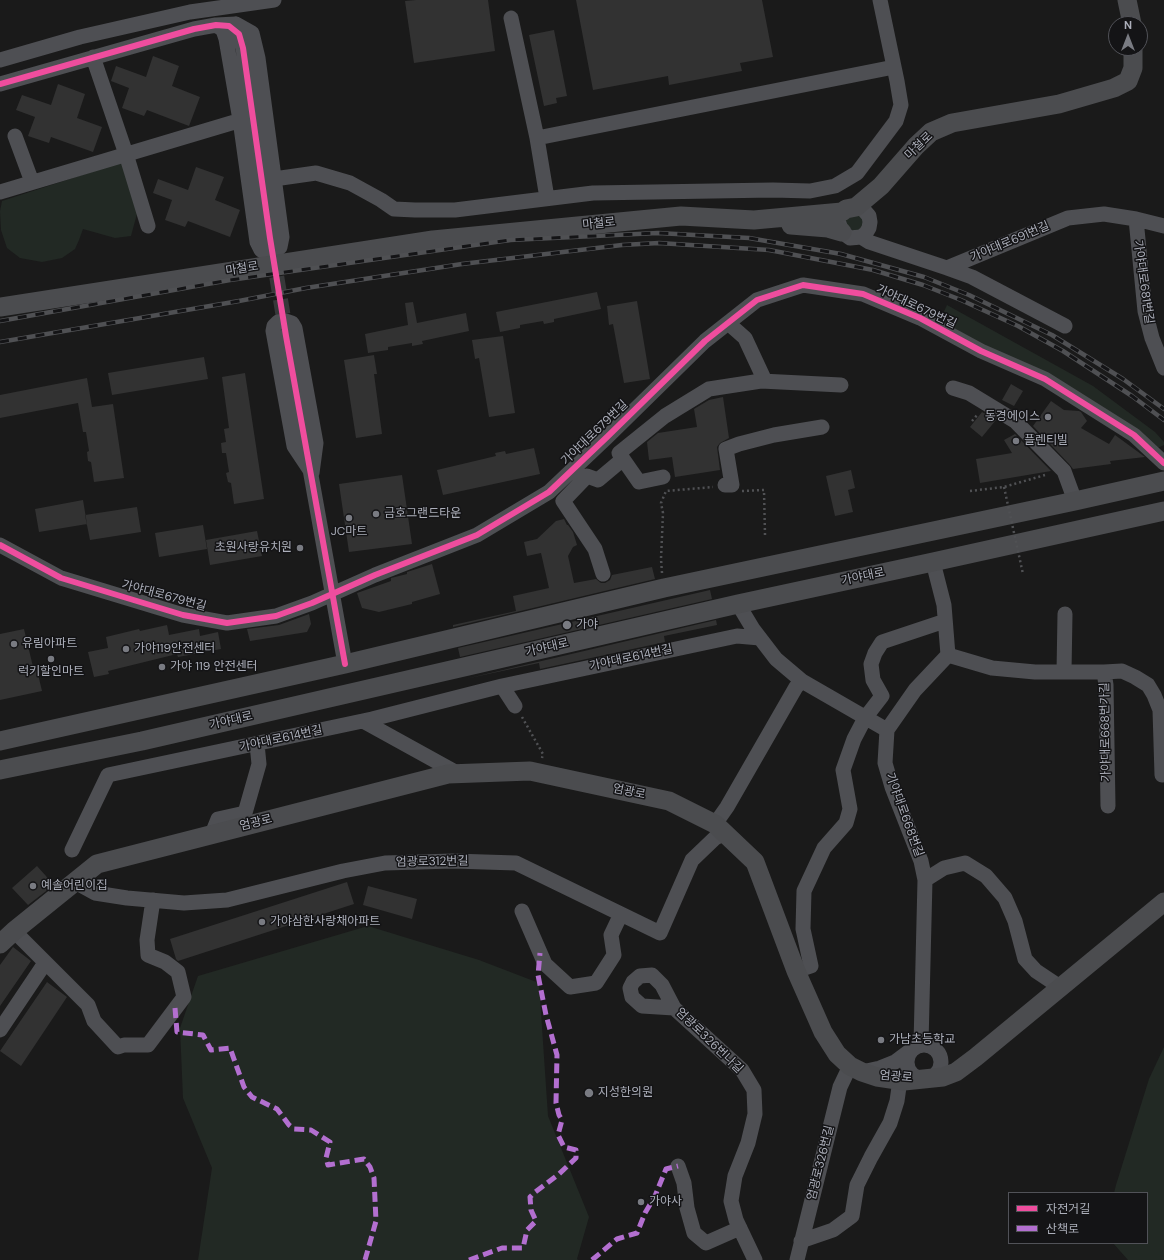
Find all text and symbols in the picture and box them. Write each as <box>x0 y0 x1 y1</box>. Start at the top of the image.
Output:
north arrow <box>1108 16 1148 56</box>
text: N <box>1124 18 1132 32</box>
street label: 마철로 <box>902 129 936 163</box>
street label: 마철로 <box>582 215 616 233</box>
street label: 가야대로691번길 <box>968 219 1052 265</box>
street label: 가야대로681번길 <box>1130 239 1156 325</box>
street label: 마철로 <box>225 259 259 279</box>
street label: 가야대로679번길 <box>873 282 959 332</box>
street label: 가야대로679번길 <box>559 398 631 468</box>
place label: 동경에이스 <box>985 410 1040 424</box>
marker: 동경에이스 <box>1043 412 1053 422</box>
place label: 플렌티빌 <box>1024 434 1068 448</box>
marker: 플렌티빌 <box>1011 436 1021 446</box>
place label: 금호그랜드타운 <box>384 507 461 521</box>
marker: 금호그랜드타운 <box>371 509 381 519</box>
marker: JC마트 <box>344 513 354 523</box>
place label: JC마트 <box>331 525 367 539</box>
place label: 초원사랑유치원 <box>215 541 292 555</box>
marker: 초원사랑유치원 <box>295 543 305 553</box>
street label: 가야대로 <box>840 565 886 589</box>
street label: 가야대로679번길 <box>120 578 208 614</box>
place label: 가야 <box>576 618 598 632</box>
marker: 가야 <box>561 619 573 631</box>
street label: 가야대로 <box>524 636 570 660</box>
place label: 유림아파트 <box>22 637 77 651</box>
marker: 유림아파트 <box>9 639 19 649</box>
place label: 가야119안전센터 <box>134 642 215 656</box>
street label: 가야대로614번길 <box>588 642 674 674</box>
marker: 가야119안전센터 <box>121 644 131 654</box>
marker: 럭키할인마트 <box>46 654 56 664</box>
place label: 가야 119 안전센터 <box>170 660 258 674</box>
marker: 가야 119 안전센터 <box>157 662 167 672</box>
place label: 럭키할인마트 <box>18 665 84 679</box>
street label: 가야대로668번가길 <box>1098 682 1114 782</box>
street label: 가야대로 <box>208 709 254 733</box>
street label: 가야대로614번길 <box>238 723 324 755</box>
street label: 가야대로668번길 <box>882 771 926 859</box>
street label: 엄광로 <box>611 782 647 802</box>
street label: 엄광로 <box>238 812 274 834</box>
street label: 엄광로312번길 <box>396 854 468 870</box>
place label: 예솔어린이집 <box>41 879 107 893</box>
marker: 예솔어린이집 <box>28 881 38 891</box>
place label: 가야삼한사랑채아파트 <box>270 915 380 929</box>
marker: 가야삼한사랑채아파트 <box>257 917 267 927</box>
street label: 엄광로326번나길 <box>672 1005 746 1077</box>
place label: 가남초등학교 <box>889 1033 955 1047</box>
marker: 가남초등학교 <box>876 1035 886 1045</box>
street label: 엄광로 <box>879 1068 913 1086</box>
place label: 지성한의원 <box>598 1086 653 1100</box>
marker: 지성한의원 <box>583 1087 595 1099</box>
street label: 엄광로326번길 <box>805 1124 837 1202</box>
legend <box>1008 1192 1148 1244</box>
place label: 가야사 <box>649 1195 682 1209</box>
marker: 가야사 <box>636 1197 646 1207</box>
text: 자전거길 <box>1046 1201 1090 1217</box>
text: 산책로 <box>1046 1221 1079 1237</box>

